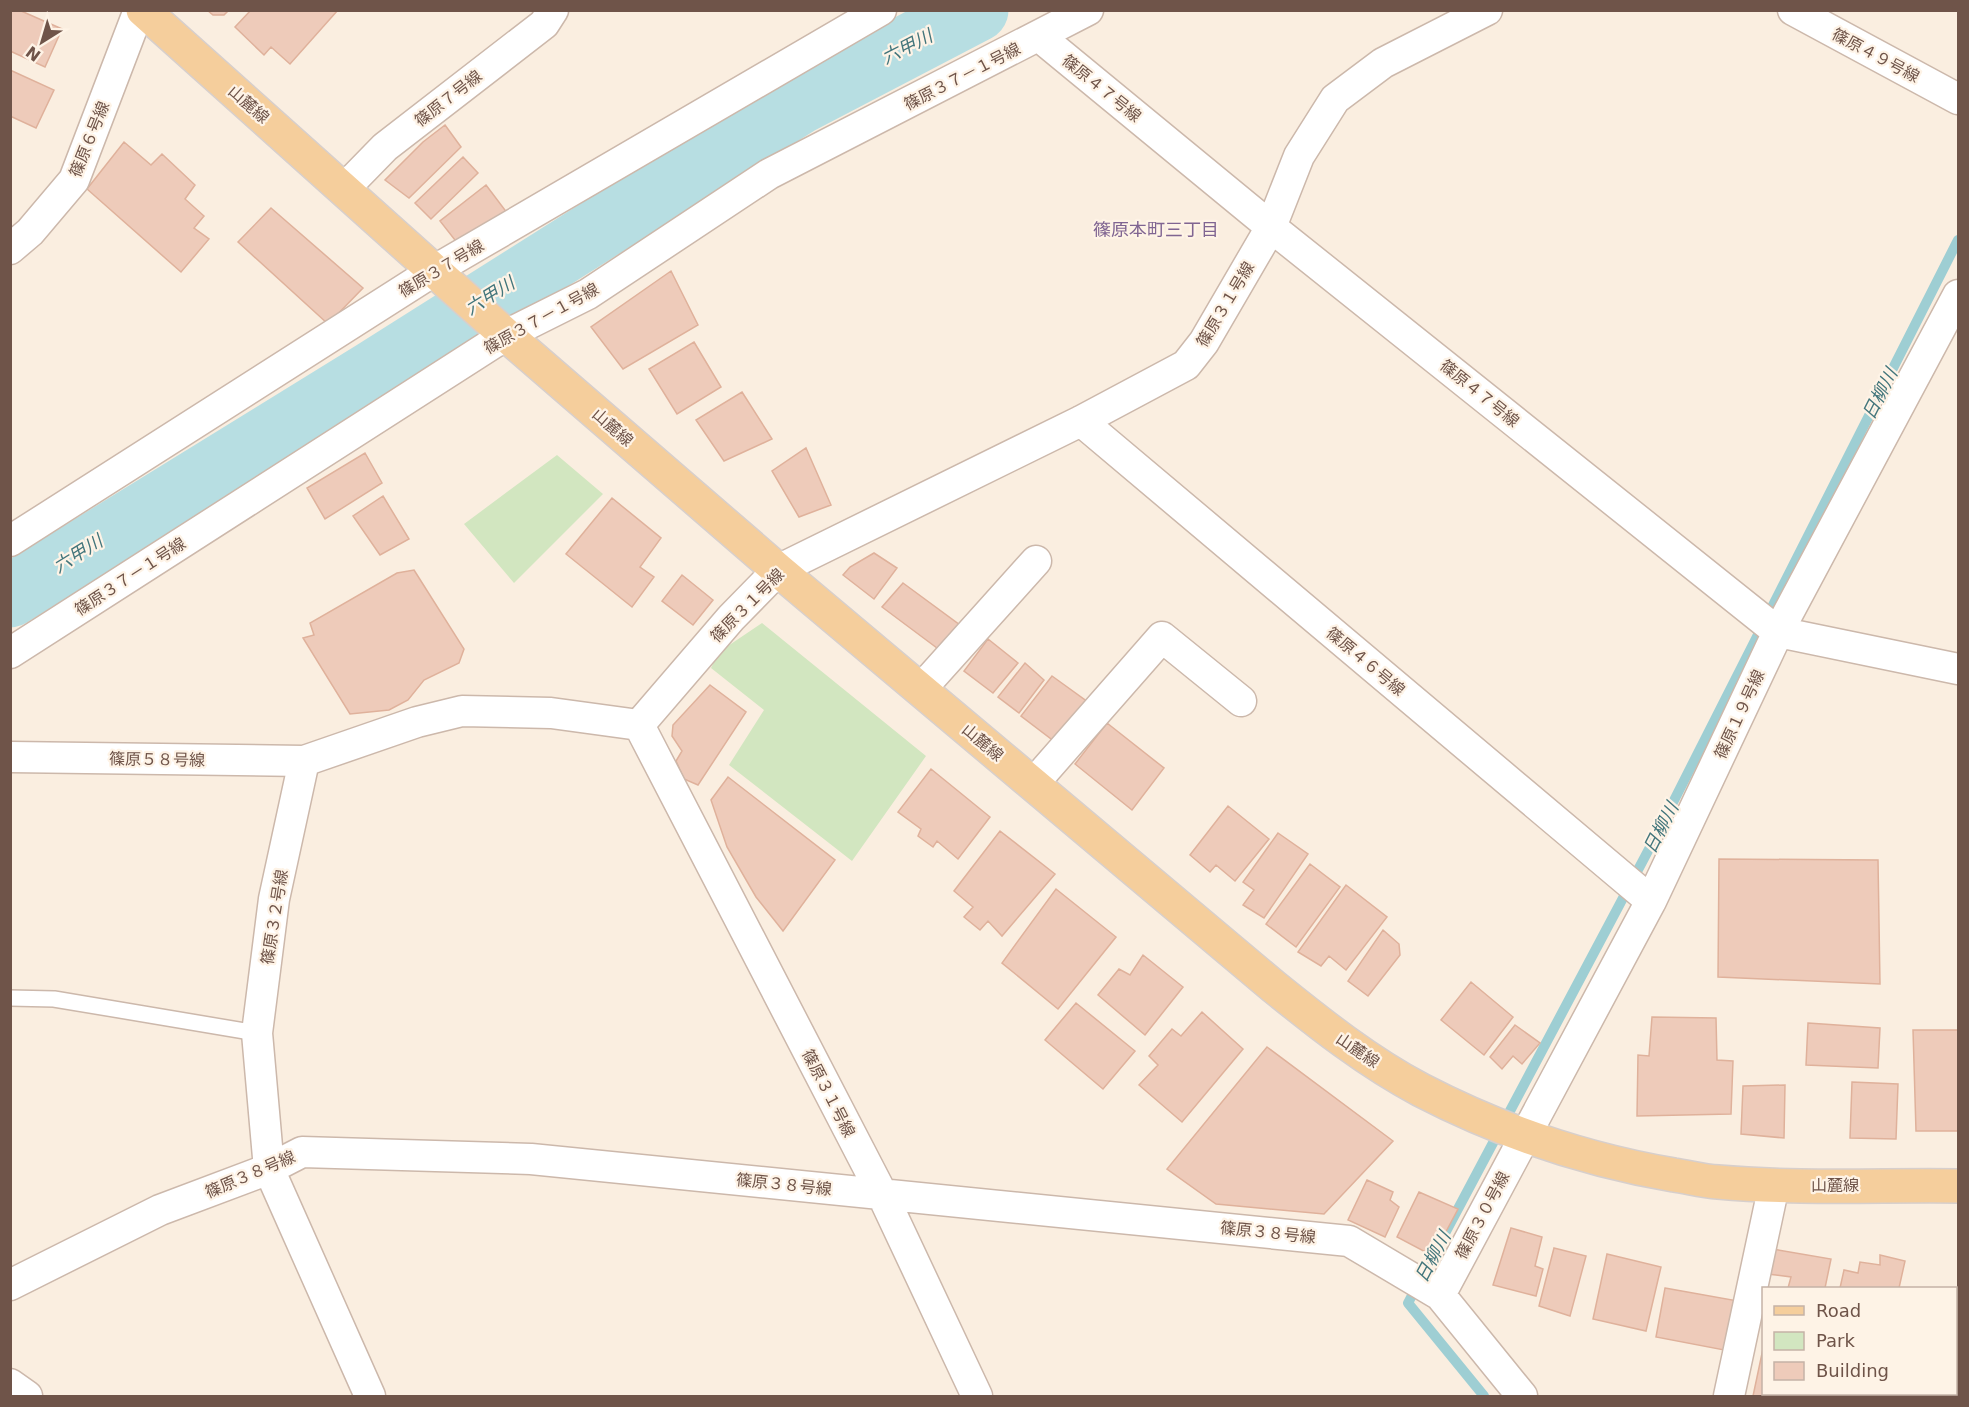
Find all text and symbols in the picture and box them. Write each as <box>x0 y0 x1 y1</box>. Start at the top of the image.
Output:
north arrow <box>12 12 72 72</box>
water label: 六甲川 <box>878 24 937 68</box>
street label: 篠原４９号線 <box>1829 25 1923 86</box>
street label: 篠原３７－１号線 <box>901 39 1024 114</box>
text: N <box>22 42 44 65</box>
street label: 篠原４７号線 <box>1058 51 1145 126</box>
street label: 篠原７号線 <box>411 66 486 131</box>
street label: 山麓線 <box>224 81 273 127</box>
street label: 篠原６号線 <box>66 99 113 180</box>
district label: 篠原本町三丁目 <box>1093 219 1219 240</box>
street label: 篠原３７号線 <box>395 236 487 301</box>
street label: 篠原３１号線 <box>1193 258 1258 350</box>
water label: 六甲川 <box>461 271 520 319</box>
street label: 篠原３７－１号線 <box>481 279 602 358</box>
street label: 篠原４７号線 <box>1436 356 1523 431</box>
water label: 日柳川 <box>1858 363 1902 423</box>
street label: 山麓線 <box>588 404 637 450</box>
water label: 六甲川 <box>49 529 108 577</box>
street label: 篠原３７－１号線 <box>71 534 189 619</box>
street label: 篠原３１号線 <box>707 565 788 646</box>
street label: 篠原４６号線 <box>1323 623 1409 700</box>
street label: 篠原１９号線 <box>1711 667 1768 762</box>
street label: 山麓線 <box>958 720 1007 765</box>
street label: 篠原５８号線 <box>109 749 205 770</box>
water label: 日柳川 <box>1639 797 1683 857</box>
street label: 篠原３２号線 <box>258 868 291 966</box>
street label: 山麓線 <box>1333 1029 1383 1072</box>
street label: 篠原３１号線 <box>798 1046 859 1140</box>
street label: 篠原３８号線 <box>202 1147 298 1202</box>
street label: 篠原３０号線 <box>1452 1168 1513 1262</box>
street label: 篠原３８号線 <box>735 1170 833 1199</box>
street label: 山麓線 <box>1811 1176 1859 1195</box>
street label: 篠原３８号線 <box>1219 1218 1317 1247</box>
water label: 日柳川 <box>1411 1226 1455 1286</box>
legend <box>1762 1287 1957 1395</box>
text: Road <box>1816 1300 1861 1321</box>
text: Park <box>1816 1330 1855 1351</box>
text: Building <box>1816 1360 1889 1381</box>

